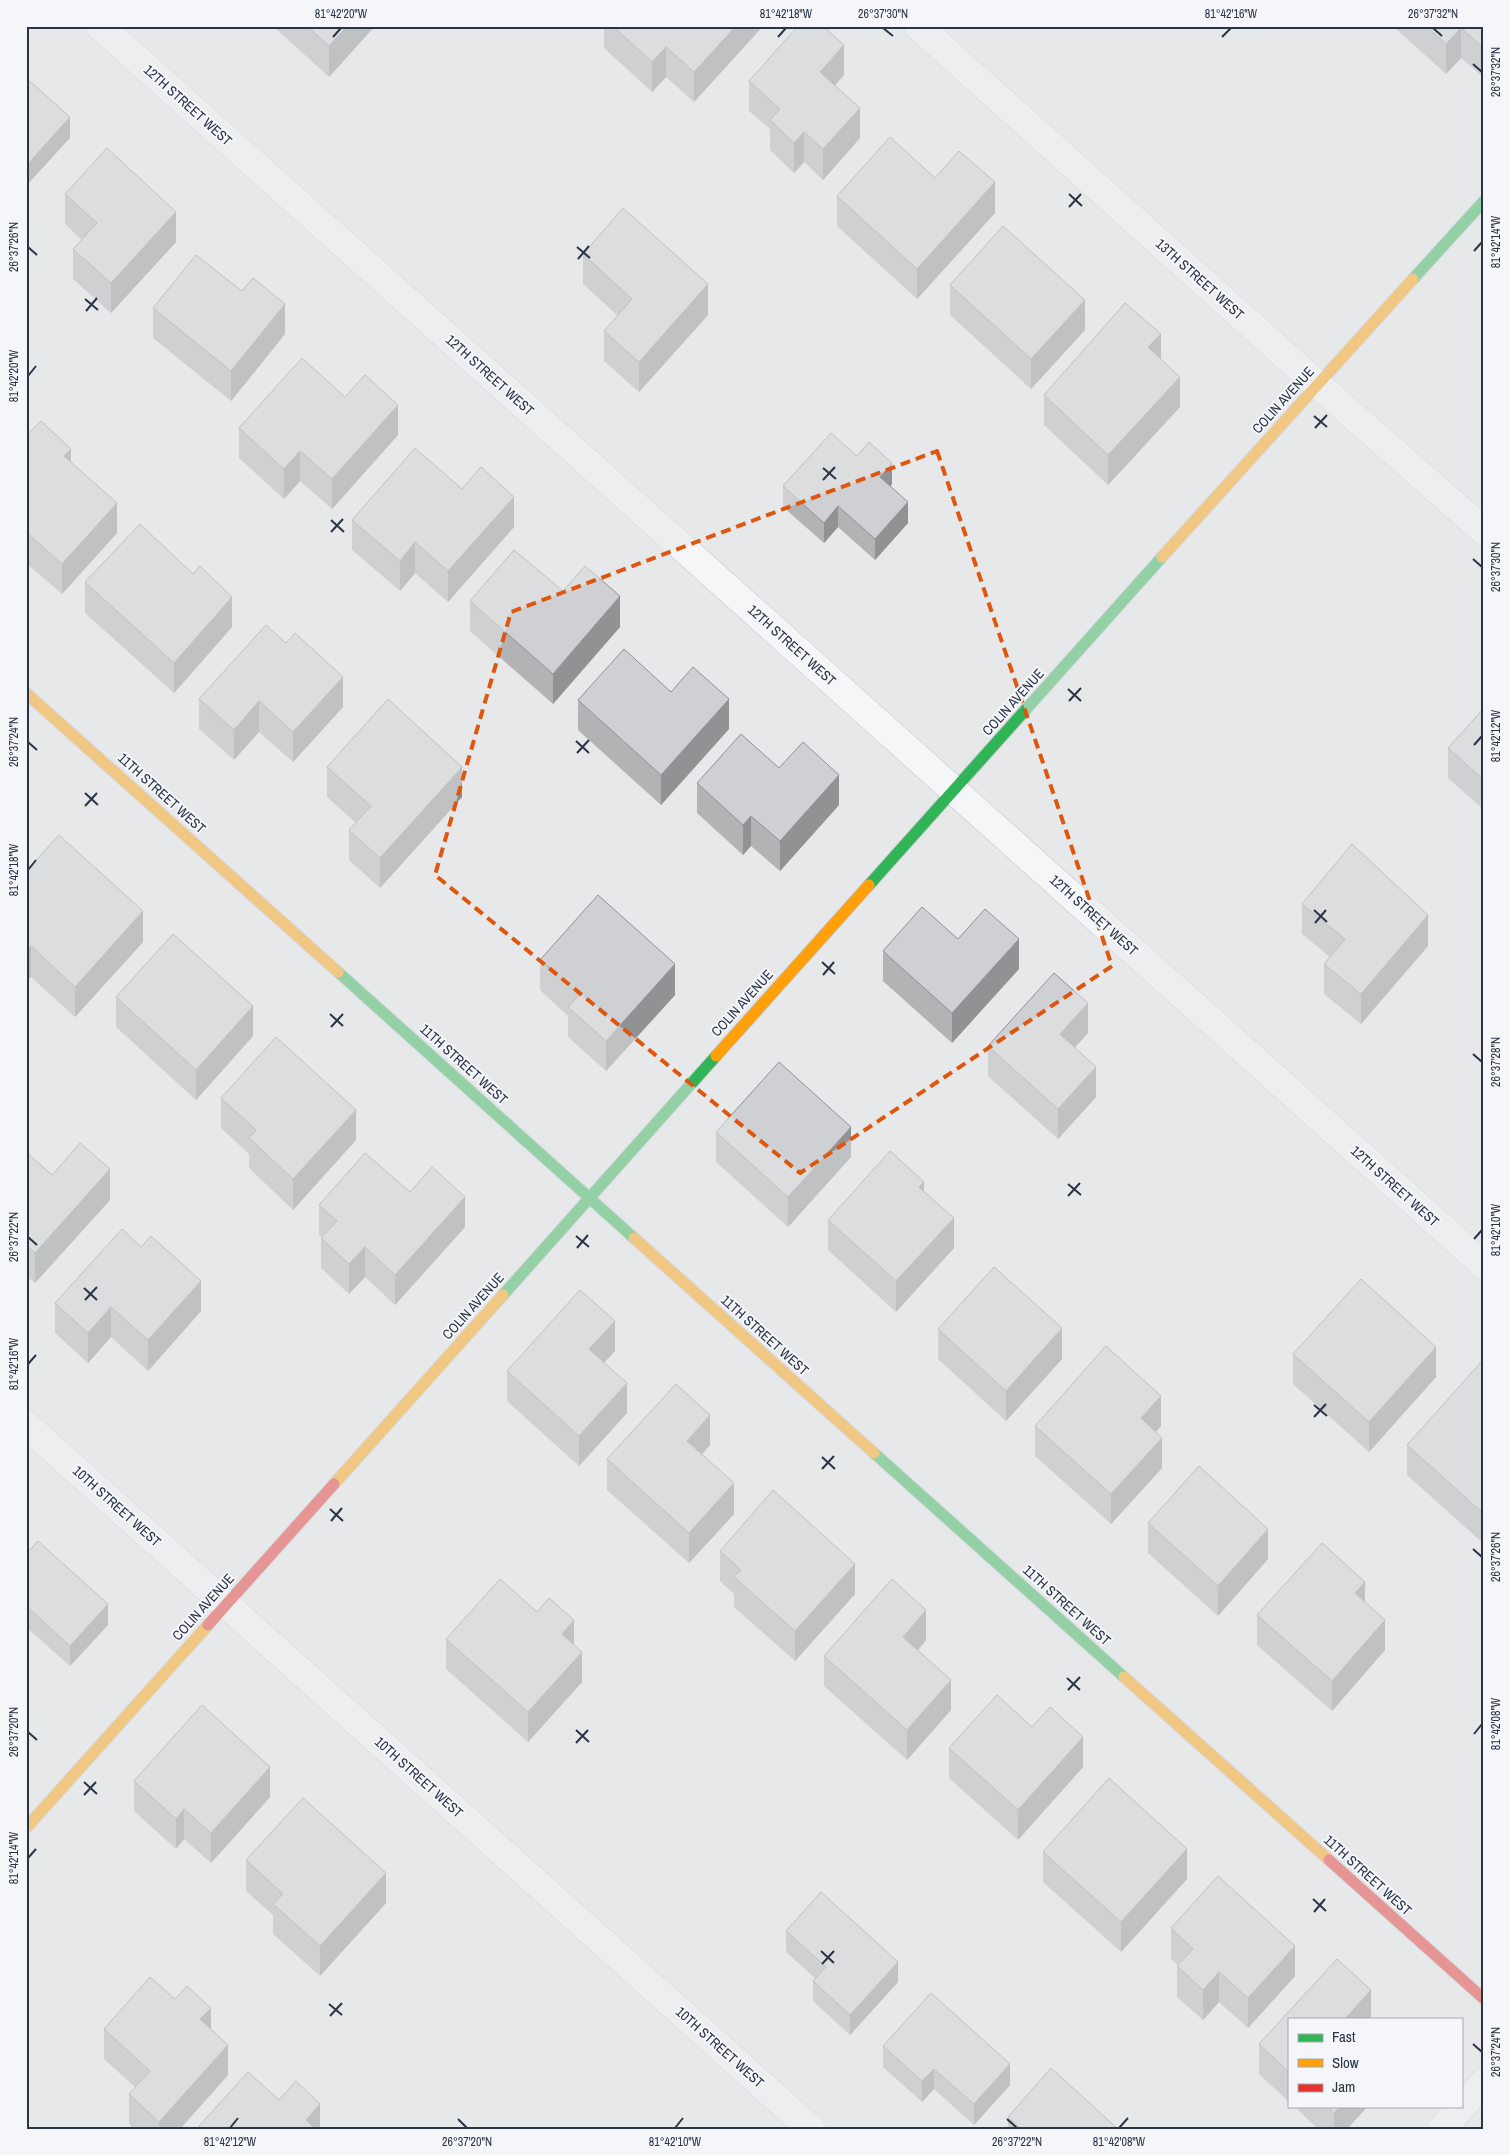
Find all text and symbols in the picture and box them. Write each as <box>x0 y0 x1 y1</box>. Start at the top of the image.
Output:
text: 81°42'20"W <box>315 6 368 22</box>
text: 81°42'18"W <box>760 6 813 22</box>
text: 26°37'30"N <box>858 6 908 22</box>
text: 81°42'16"W <box>1205 6 1258 22</box>
text: 26°37'32"N <box>1408 6 1458 22</box>
text: 26°37'32"N <box>1488 47 1504 97</box>
street label: 12TH STREET WEST <box>140 61 236 149</box>
text: 81°42'14"W <box>1488 215 1504 268</box>
text: 26°37'26"N <box>6 222 22 272</box>
street label: 13TH STREET WEST <box>1152 235 1248 323</box>
street label: 12TH STREET WEST <box>442 331 538 419</box>
text: 81°42'20"W <box>6 349 22 402</box>
street label: COLIN AVENUE <box>1248 363 1318 437</box>
text: 26°37'30"N <box>1488 542 1504 592</box>
street label: 12TH STREET WEST <box>744 601 840 689</box>
street label: COLIN AVENUE <box>978 665 1048 739</box>
text: 81°42'12"W <box>1488 709 1504 762</box>
text: 26°37'24"N <box>6 717 22 767</box>
street label: 11TH STREET WEST <box>114 749 210 837</box>
text: 81°42'18"W <box>6 843 22 896</box>
street label: 12TH STREET WEST <box>1046 871 1142 959</box>
street label: COLIN AVENUE <box>707 966 777 1040</box>
street label: 11TH STREET WEST <box>416 1020 512 1108</box>
text: 26°37'28"N <box>1488 1037 1504 1087</box>
street label: 12TH STREET WEST <box>1347 1142 1443 1230</box>
text: 81°42'10"W <box>1488 1203 1504 1256</box>
text: 26°37'22"N <box>6 1212 22 1262</box>
street label: COLIN AVENUE <box>438 1269 508 1343</box>
street label: 11TH STREET WEST <box>717 1291 813 1379</box>
text: 81°42'16"W <box>6 1337 22 1390</box>
street label: 10TH STREET WEST <box>69 1462 165 1550</box>
text: 26°37'26"N <box>1488 1532 1504 1582</box>
street label: 11TH STREET WEST <box>1019 1561 1115 1649</box>
street label: COLIN AVENUE <box>168 1570 238 1644</box>
text: 81°42'08"W <box>1488 1697 1504 1750</box>
text: 26°37'20"N <box>6 1707 22 1757</box>
street label: 10TH STREET WEST <box>371 1733 467 1821</box>
text: 81°42'14"W <box>6 1831 22 1884</box>
street label: 11TH STREET WEST <box>1320 1831 1416 1919</box>
street label: 10TH STREET WEST <box>672 2003 768 2091</box>
legend <box>1288 2018 1462 2108</box>
text: Fast <box>1332 2026 1356 2047</box>
text: 26°37'24"N <box>1488 2027 1504 2077</box>
text: Slow <box>1332 2052 1359 2073</box>
text: Jam <box>1332 2076 1355 2097</box>
text: 81°42'12"W <box>204 2134 257 2150</box>
text: 26°37'20"N <box>442 2134 492 2150</box>
text: 81°42'10"W <box>649 2134 702 2150</box>
text: 26°37'22"N <box>992 2134 1042 2150</box>
text: 81°42'08"W <box>1093 2134 1146 2150</box>

